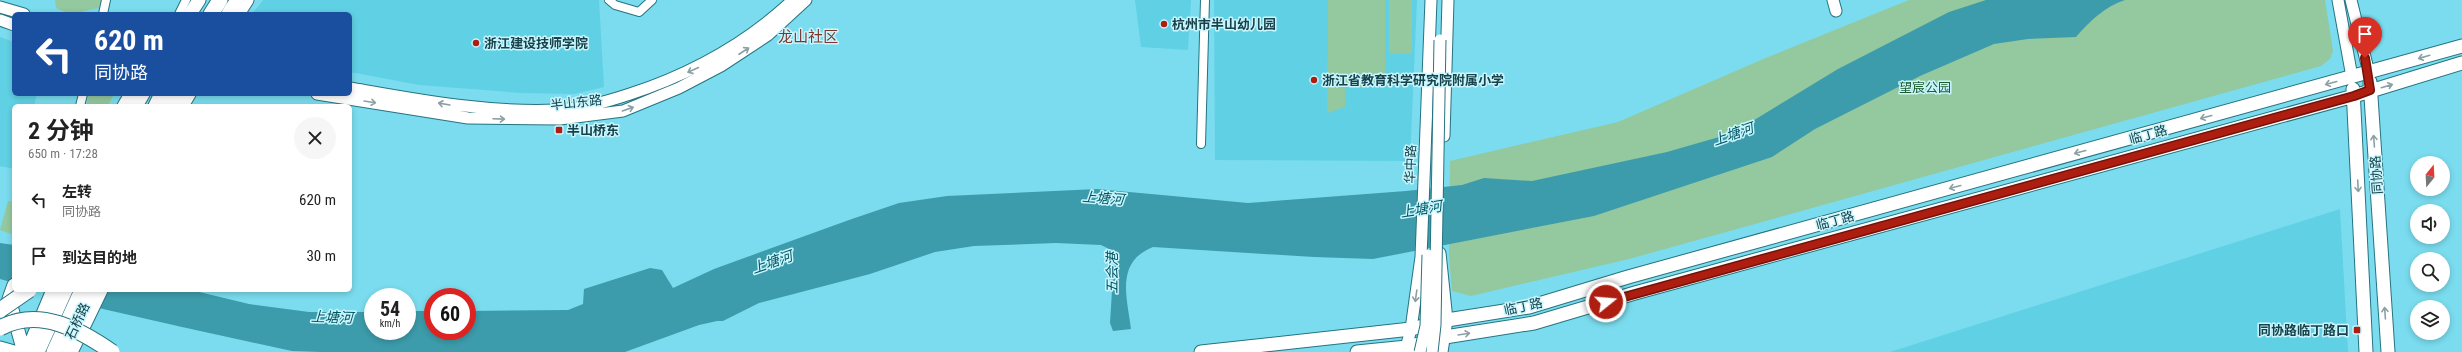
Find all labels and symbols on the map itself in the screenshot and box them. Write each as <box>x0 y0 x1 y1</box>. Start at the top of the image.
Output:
place label: 杭州市半山幼儿园 <box>1172 17 1276 32</box>
pin <box>2348 17 2382 58</box>
marker: 杭州市半山幼儿园 <box>1159 19 1169 29</box>
district label: 龙山社区 <box>778 28 838 46</box>
place label: 浙江建设技师学院 <box>484 36 588 51</box>
marker: 浙江建设技师学院 <box>471 38 481 48</box>
one-way arrow <box>738 47 749 55</box>
one-way arrow <box>2418 54 2431 61</box>
one-way arrow <box>687 67 699 74</box>
place label: 浙江省教育科学研究院附属小学 <box>1322 73 1504 88</box>
marker: 浙江省教育科学研究院附属小学 <box>1309 75 1319 85</box>
park label: 望宸公园 <box>1899 80 1951 95</box>
one-way arrow <box>2325 80 2338 87</box>
one-way arrow <box>2380 82 2393 89</box>
street label: 半山东路 <box>549 92 603 113</box>
one-way arrow <box>363 98 376 106</box>
one-way arrow <box>438 100 451 108</box>
one-way arrow <box>621 104 633 112</box>
one-way arrow <box>2199 114 2212 122</box>
one-way arrow <box>492 115 505 122</box>
water label: 上塘河 <box>1711 119 1758 148</box>
street label: 临丁路 <box>2127 122 2169 147</box>
place label: 半山桥东 <box>567 123 619 138</box>
marker: 半山桥东 <box>554 125 564 135</box>
one-way arrow <box>2370 135 2377 148</box>
street label: 华中路 <box>1402 144 1419 184</box>
one-way arrow <box>2074 149 2087 156</box>
street label: 同协路 <box>2368 155 2385 195</box>
north arrow <box>2410 156 2450 196</box>
one-way arrow <box>2355 179 2362 192</box>
one-way arrow <box>1949 184 1962 191</box>
water label: 上塘河 <box>1081 188 1128 208</box>
water label: 上塘河 <box>1399 197 1446 220</box>
street label: 临丁路 <box>1814 208 1856 233</box>
water label: 上塘河 <box>750 247 797 276</box>
water label: 五会港 <box>1104 250 1120 294</box>
position arrow <box>1585 281 1627 323</box>
speed limit sign: 60 <box>424 288 476 340</box>
one-way arrow <box>1412 289 1420 302</box>
street label: 临丁路 <box>1502 295 1544 318</box>
street label: 石桥路 <box>62 300 92 342</box>
one-way arrow <box>2381 307 2389 320</box>
water label: 上塘河 <box>311 308 356 326</box>
place label: 同协路临丁路口 <box>2258 323 2349 338</box>
marker: 同协路临丁路口 <box>2352 325 2362 335</box>
one-way arrow <box>1457 330 1470 338</box>

